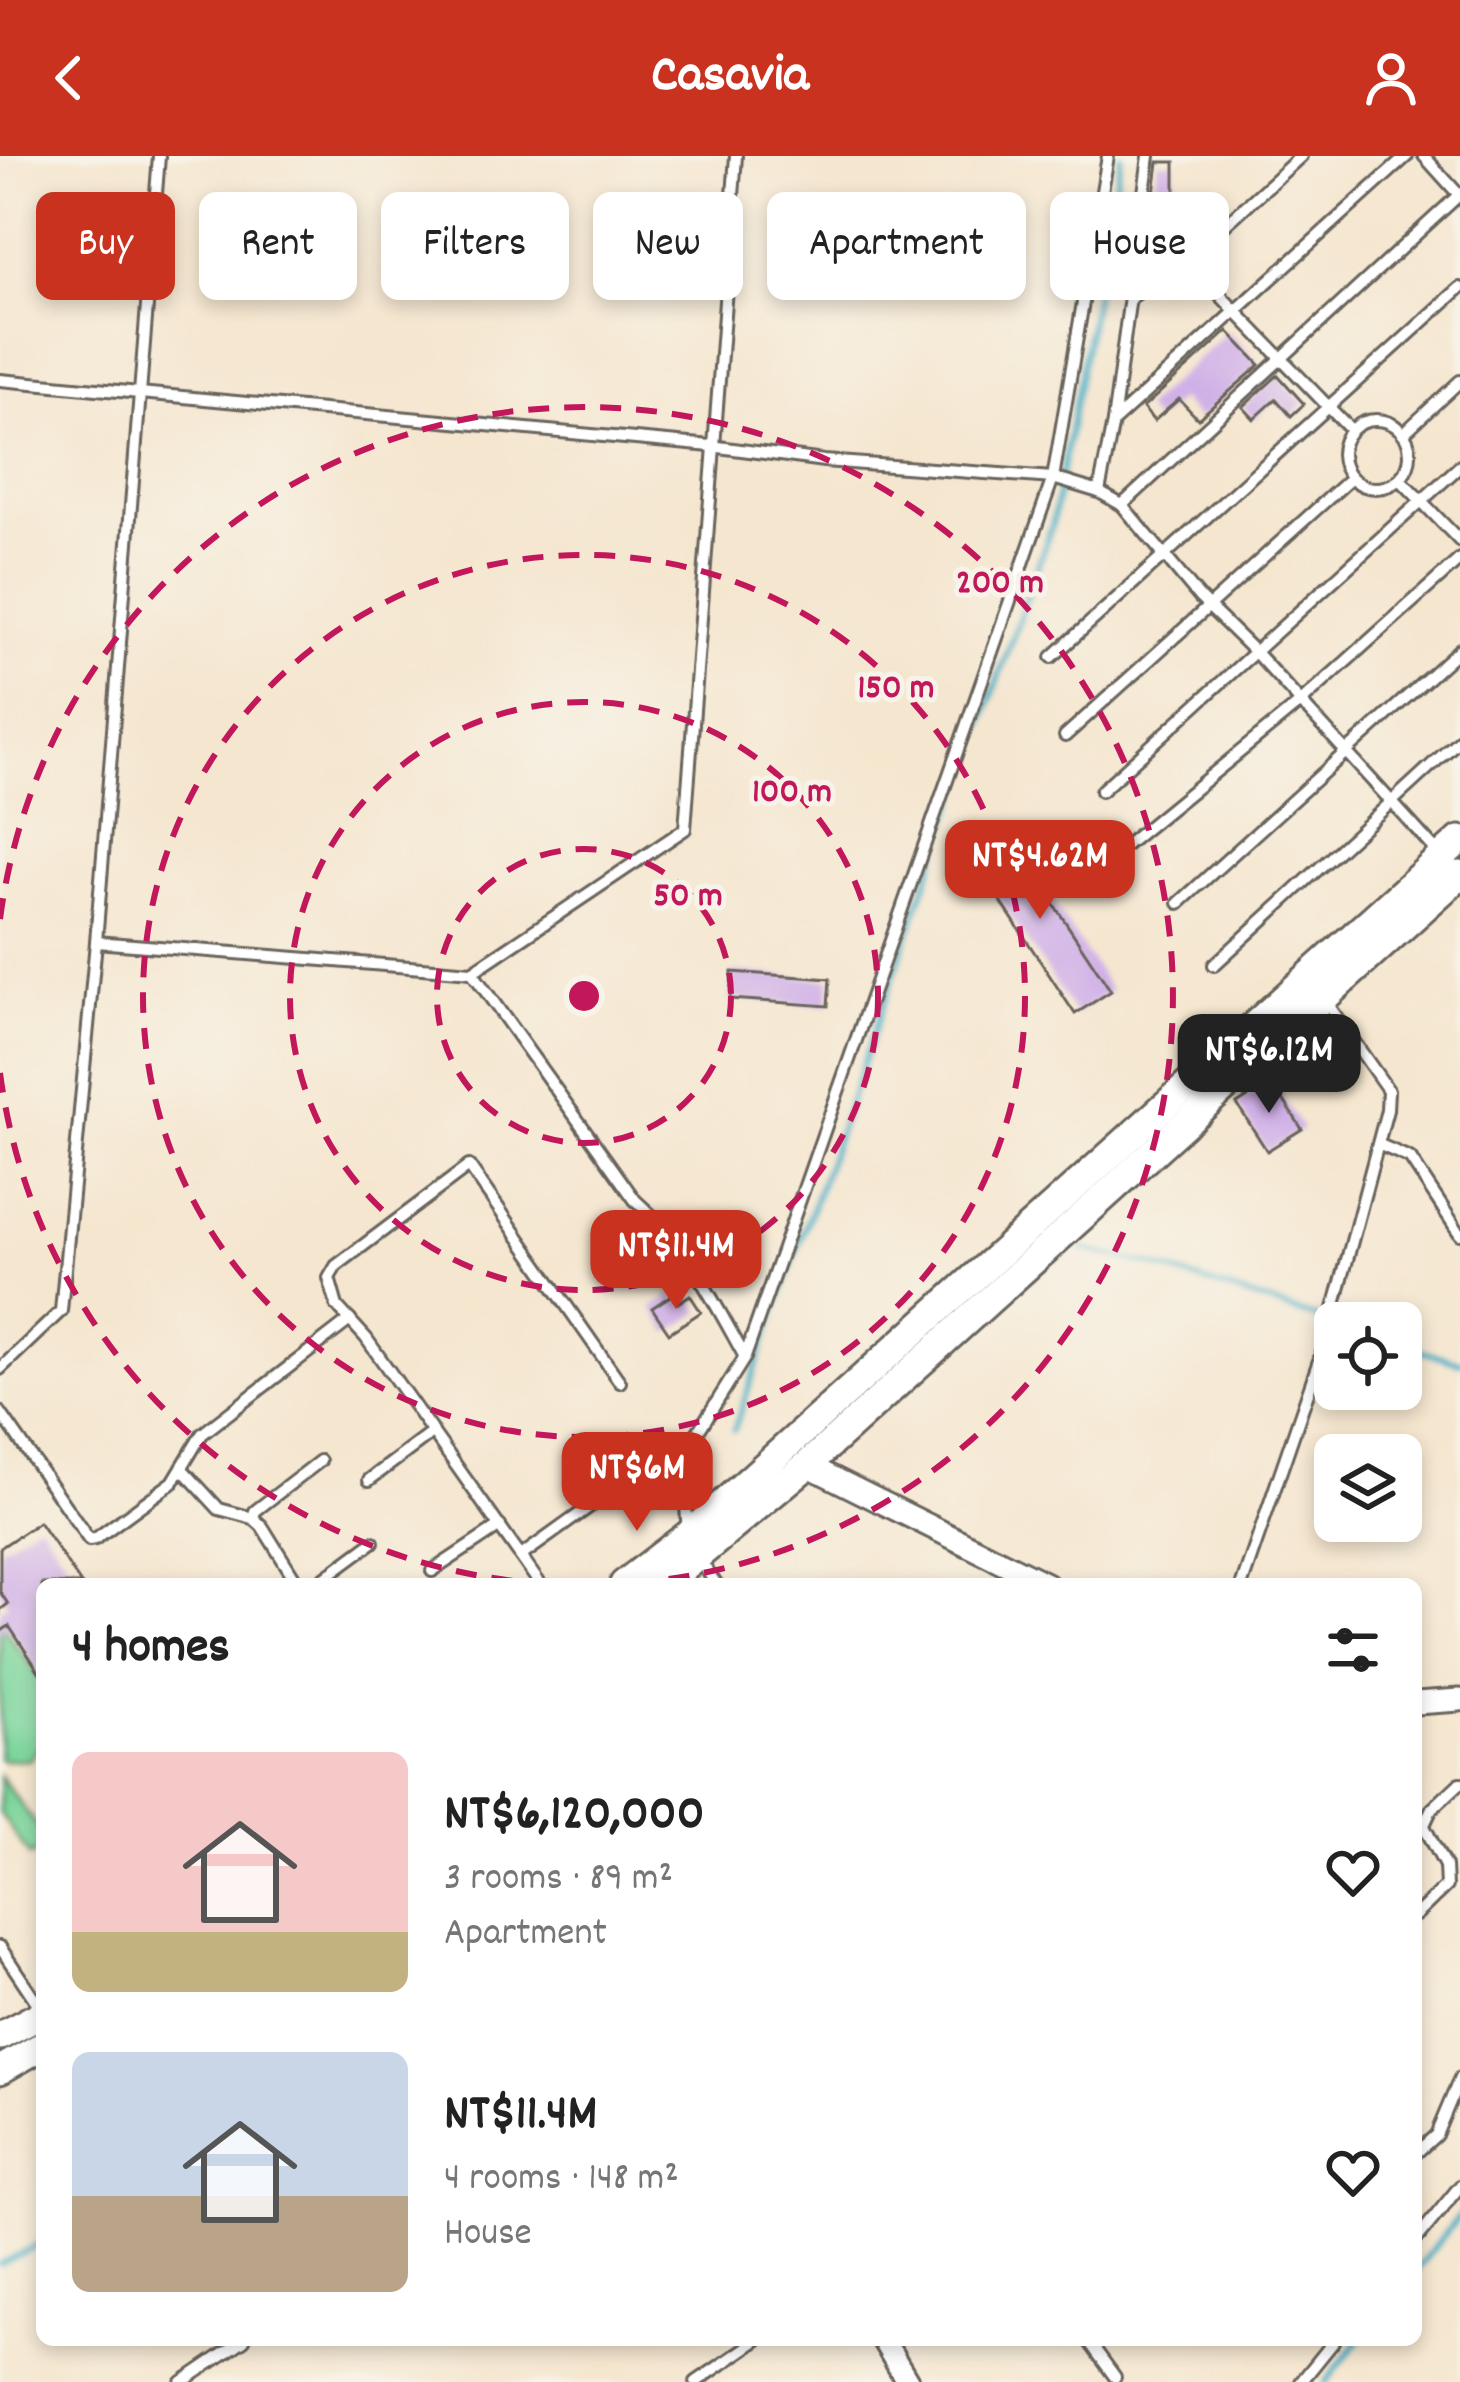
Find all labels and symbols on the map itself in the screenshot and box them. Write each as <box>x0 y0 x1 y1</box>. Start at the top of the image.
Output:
text: 200 m <box>956 559 1044 611</box>
text: 150 m <box>857 664 935 716</box>
text: 100 m <box>752 768 832 820</box>
pin: NT$4.62M <box>916 820 1164 922</box>
text: 50 m <box>653 872 723 924</box>
centre of rings <box>563 975 605 1017</box>
pin: NT$6.12M <box>1145 1014 1393 1116</box>
pin: NT$11.4M <box>552 1210 800 1312</box>
pin: NT$6M <box>553 1432 721 1534</box>

